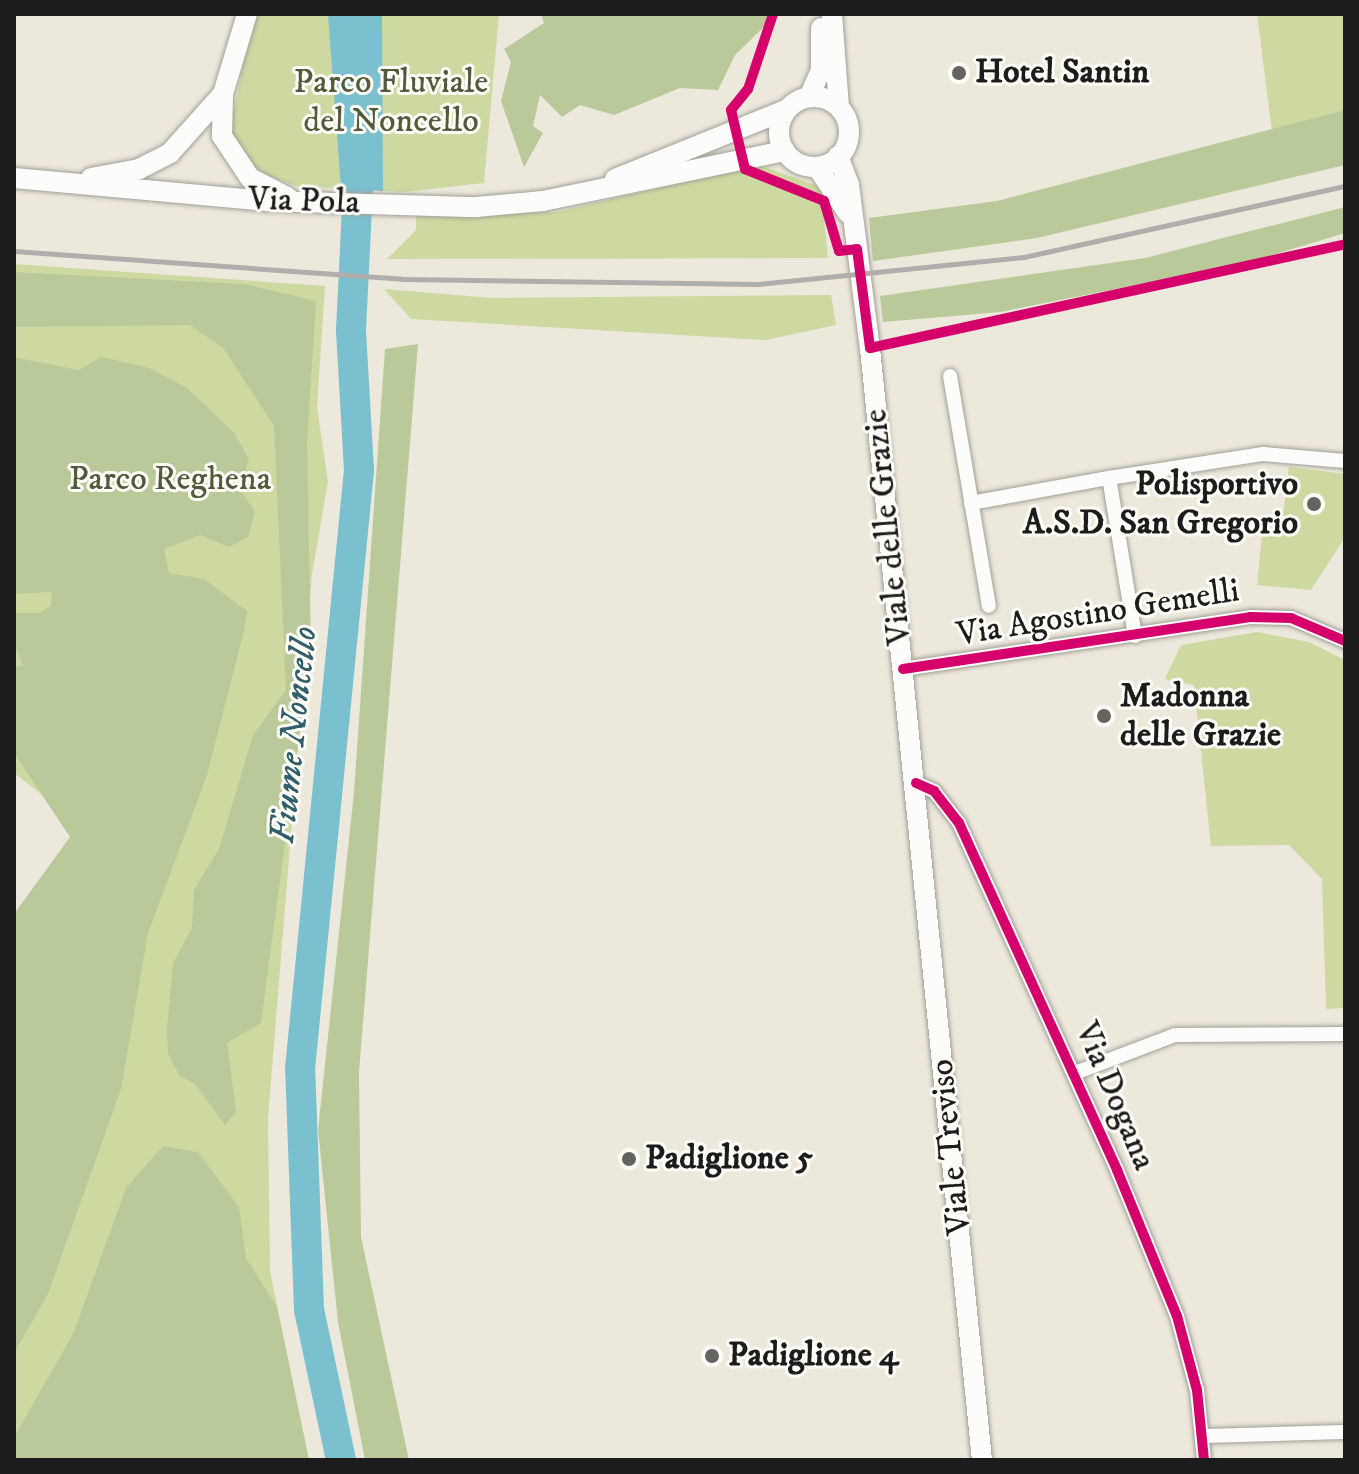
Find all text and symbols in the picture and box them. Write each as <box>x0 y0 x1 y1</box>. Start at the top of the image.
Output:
place label: Hotel Santin <box>975 53 1149 93</box>
park label: Parco Fluviale del Noncello <box>294 62 488 142</box>
marker: Hotel Santin <box>950 64 968 82</box>
street label: Via Pola <box>247 179 361 223</box>
street label: Viale delle Grazie <box>855 407 921 647</box>
park label: Parco Reghena <box>69 460 271 500</box>
place label: Polisportivo A.S.D. San Gregorio <box>1023 464 1298 544</box>
marker: Polisportivo A.S.D. San Gregorio <box>1305 495 1323 513</box>
street label: Via Agostino Gemelli <box>954 571 1242 655</box>
water label: Fiume Noncello <box>261 624 327 846</box>
place label: Madonna delle Grazie <box>1120 676 1281 756</box>
marker: Madonna delle Grazie <box>1095 707 1113 725</box>
street label: Via Dogana <box>1066 1016 1164 1176</box>
street label: Viale Treviso <box>921 1057 981 1237</box>
place label: Padiglione 5 <box>645 1139 813 1179</box>
marker: Padiglione 5 <box>620 1150 638 1168</box>
place label: Padiglione 4 <box>728 1336 899 1376</box>
marker: Padiglione 4 <box>703 1347 721 1365</box>

